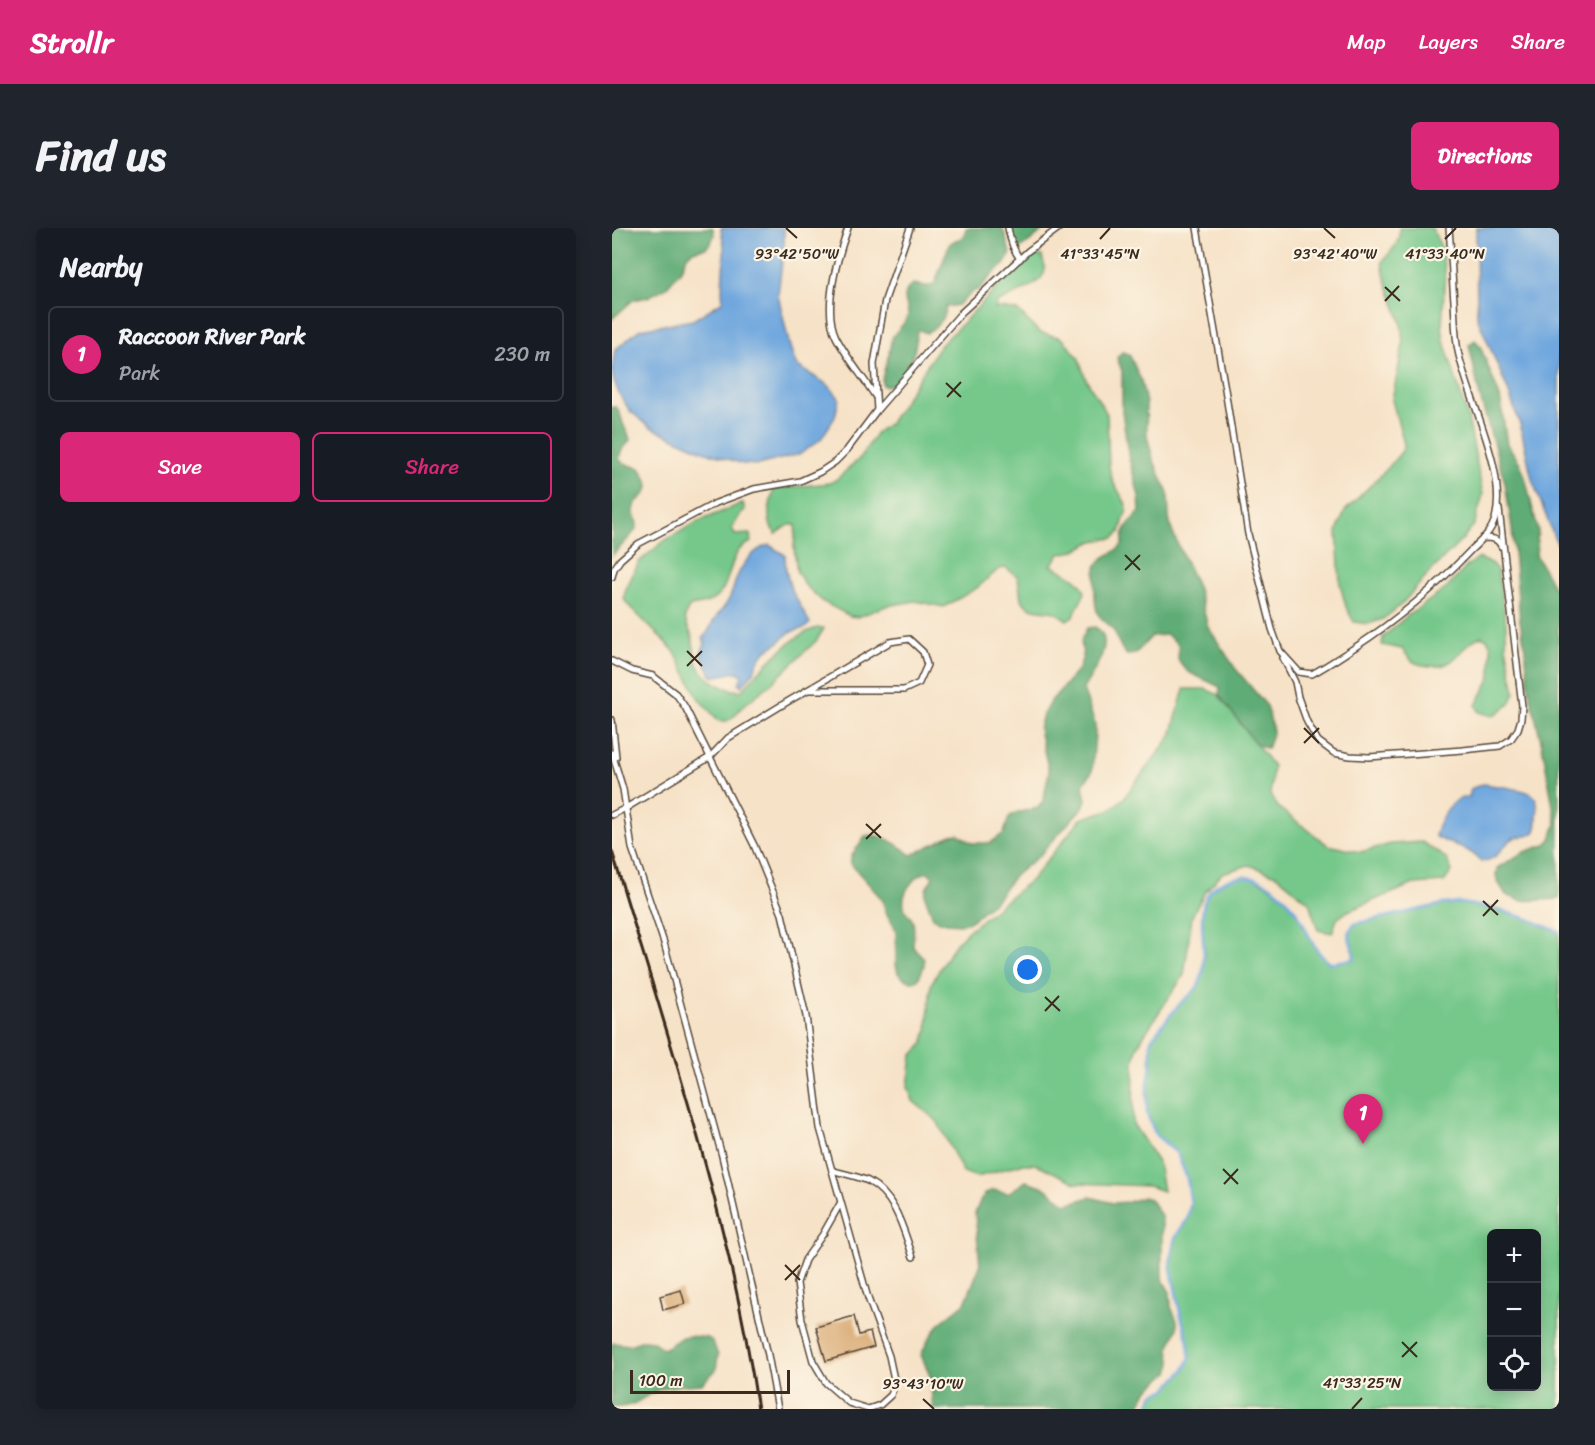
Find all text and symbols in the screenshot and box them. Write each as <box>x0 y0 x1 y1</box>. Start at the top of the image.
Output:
text: Strollr <box>30 18 113 67</box>
text: Map <box>1347 23 1386 61</box>
text: Layers <box>1419 23 1478 61</box>
text: Share <box>1511 23 1565 61</box>
text: Find us <box>36 119 166 193</box>
button: Directions <box>1411 122 1559 190</box>
text: 93°42'50"W <box>755 241 839 267</box>
text: 41°33'45"N <box>1060 241 1140 267</box>
text: 93°42'40"W <box>1293 241 1377 267</box>
text: 41°33'40"N <box>1405 241 1485 267</box>
text: Nearby <box>60 244 142 290</box>
text: Raccoon River Park <box>119 317 305 356</box>
text: 1 <box>77 337 86 372</box>
text: 230 m <box>494 337 550 372</box>
text: Park <box>119 356 160 391</box>
button: Save <box>60 432 300 502</box>
button: Share <box>312 432 552 502</box>
your location <box>1013 955 1042 984</box>
pin: 1 <box>1344 1094 1383 1144</box>
map controls <box>1487 1229 1541 1391</box>
button: + <box>1487 1229 1541 1283</box>
button: − <box>1487 1283 1541 1337</box>
button: locate <box>1487 1337 1541 1391</box>
text: 100 m <box>639 1366 683 1395</box>
scale bar <box>630 1367 790 1394</box>
text: 41°33'25"N <box>1323 1370 1402 1396</box>
text: 93°43'10"W <box>883 1371 964 1397</box>

